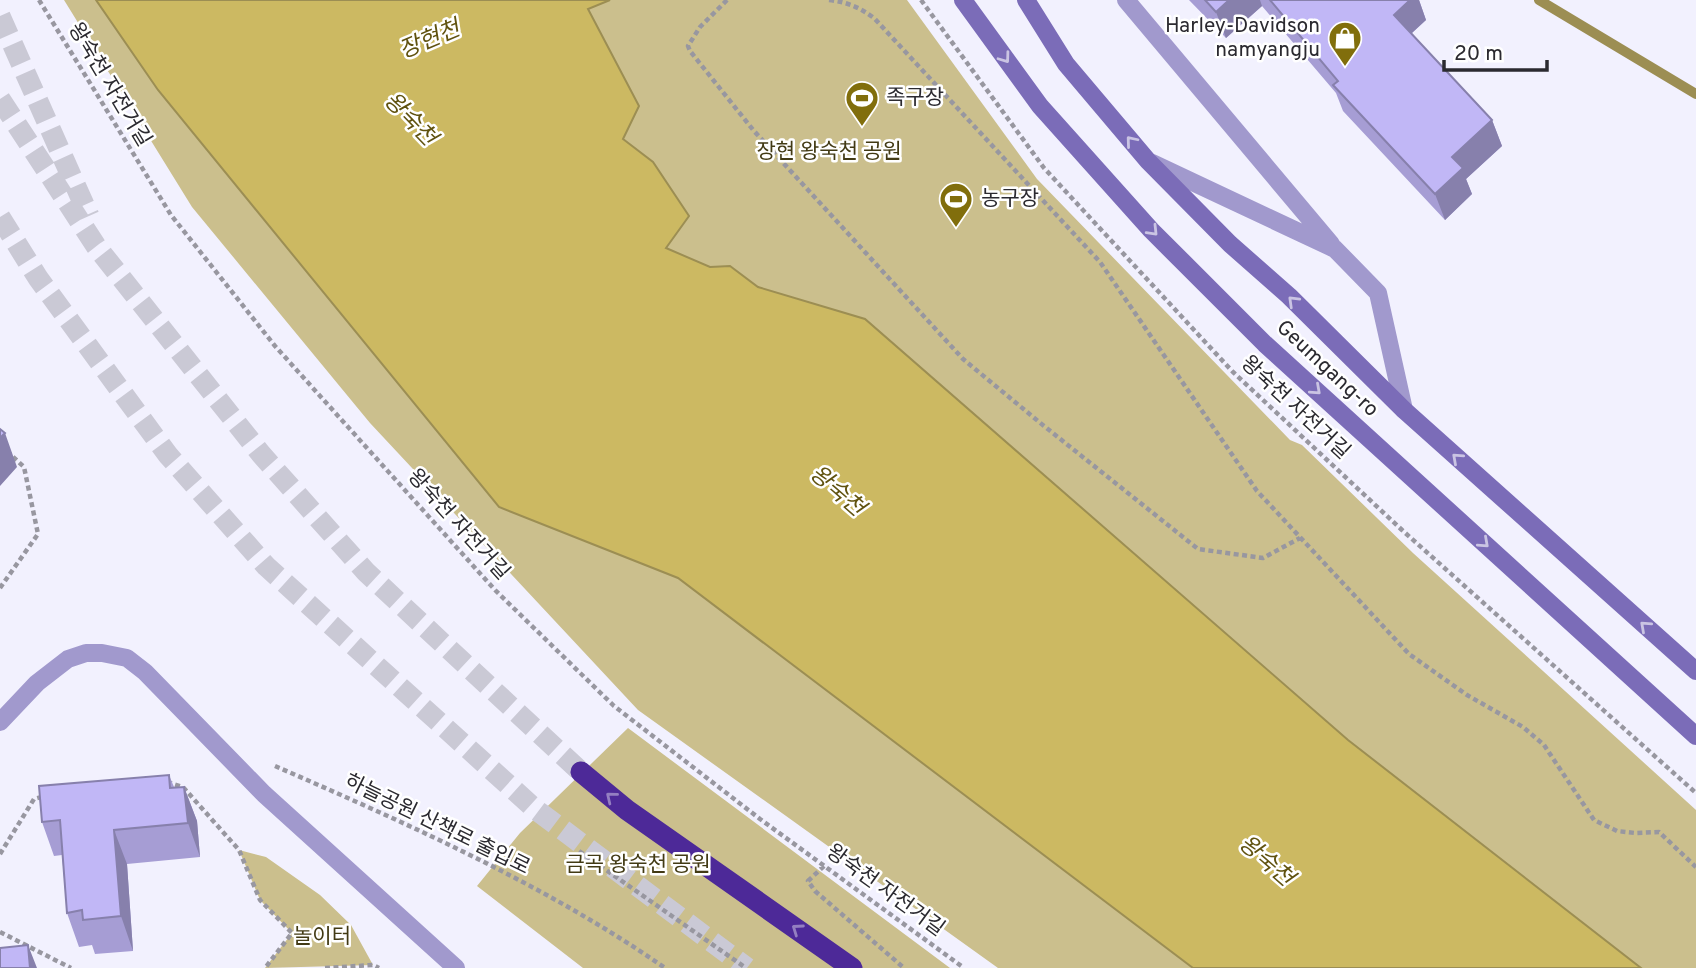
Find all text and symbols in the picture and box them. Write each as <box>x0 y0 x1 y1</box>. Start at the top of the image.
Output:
place label: Harley-Davidson namyangju <box>1165 13 1320 64</box>
water label: 장현천 <box>395 14 467 67</box>
street label: 왕숙천 자전거길 <box>61 18 157 152</box>
shop icon: Harley-Davidson namyangju <box>1326 19 1364 68</box>
scale bar <box>1444 28 1547 72</box>
text: 20 m <box>1454 41 1503 68</box>
one-way arrow <box>997 50 1009 63</box>
sports icon: 족구장 <box>843 79 881 128</box>
place label: 족구장 <box>886 85 944 112</box>
water label: 왕숙천 <box>377 87 443 155</box>
one-way arrow <box>1127 136 1139 149</box>
park label: 장현 왕숙천 공원 <box>756 139 902 166</box>
sports icon: 농구장 <box>937 180 975 229</box>
place label: 농구장 <box>981 186 1039 213</box>
one-way arrow <box>1144 223 1157 236</box>
one-way arrow <box>1288 296 1301 309</box>
street label: Geumgang-ro <box>1270 315 1384 423</box>
street label: 왕숙천 자전거길 <box>1235 350 1355 466</box>
one-way arrow <box>1307 382 1320 394</box>
one-way arrow <box>1452 454 1465 466</box>
water label: 왕숙천 <box>803 460 872 526</box>
street label: 왕숙천 자전거길 <box>401 464 515 586</box>
one-way arrow <box>1476 535 1489 547</box>
one-way arrow <box>1640 622 1653 634</box>
street label: 하늘공원 산책로 출입로 <box>340 768 534 882</box>
one-way arrow <box>607 793 620 805</box>
water label: 왕숙천 <box>1232 830 1301 896</box>
street label: 왕숙천 자전거길 <box>820 839 950 943</box>
park label: 금곡 왕숙천 공원 <box>565 852 711 879</box>
park label: 놀이터 <box>293 924 351 951</box>
one-way arrow <box>792 925 805 937</box>

